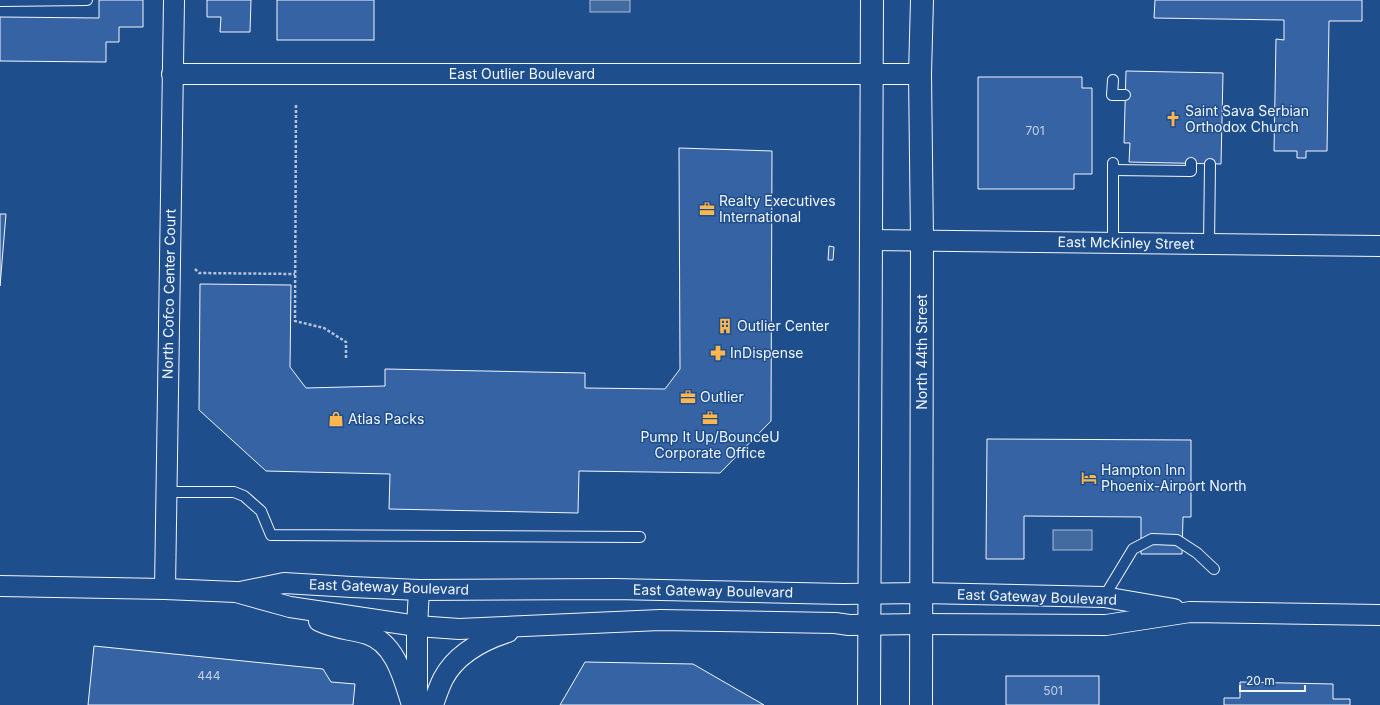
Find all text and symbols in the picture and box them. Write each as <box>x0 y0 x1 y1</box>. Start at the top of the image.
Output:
street label: East Outlier Boulevard <box>449 65 595 82</box>
place label: Saint Sava Serbian Orthodox Church <box>1185 102 1309 135</box>
church icon: Saint Sava Serbian Orthodox Church <box>1164 110 1182 128</box>
house number: 701 <box>1025 123 1045 138</box>
place label: Realty Executives International <box>719 192 836 225</box>
office icon: Realty Executives International <box>698 200 716 218</box>
street label: North Cofco Center Court <box>159 208 178 379</box>
street label: East McKinley Street <box>1058 233 1195 252</box>
street label: North 44th Street <box>913 294 930 410</box>
building icon: Outlier Center <box>716 317 734 335</box>
place label: Outlier Center <box>737 317 829 334</box>
pharmacy icon: InDispense <box>709 344 727 362</box>
place label: InDispense <box>730 344 803 361</box>
office icon: Outlier <box>679 388 697 406</box>
place label: Outlier <box>700 388 744 405</box>
office icon: Pump It Up/BounceU Corporate Office <box>701 409 719 427</box>
shop icon: Atlas Packs <box>327 410 345 428</box>
place label: Atlas Packs <box>348 410 424 427</box>
place label: Pump It Up/BounceU Corporate Office <box>640 428 780 461</box>
place label: Hampton Inn Phoenix-Airport North <box>1101 461 1247 494</box>
hotel icon: Hampton Inn Phoenix-Airport North <box>1080 469 1098 487</box>
street label: East Gateway Boulevard <box>309 575 469 598</box>
street label: East Gateway Boulevard <box>633 581 793 600</box>
street label: East Gateway Boulevard <box>957 585 1117 608</box>
scale bar <box>1240 667 1305 693</box>
house number: 444 <box>197 668 221 683</box>
text: 20 m <box>1246 673 1275 688</box>
house number: 501 <box>1043 683 1063 698</box>

